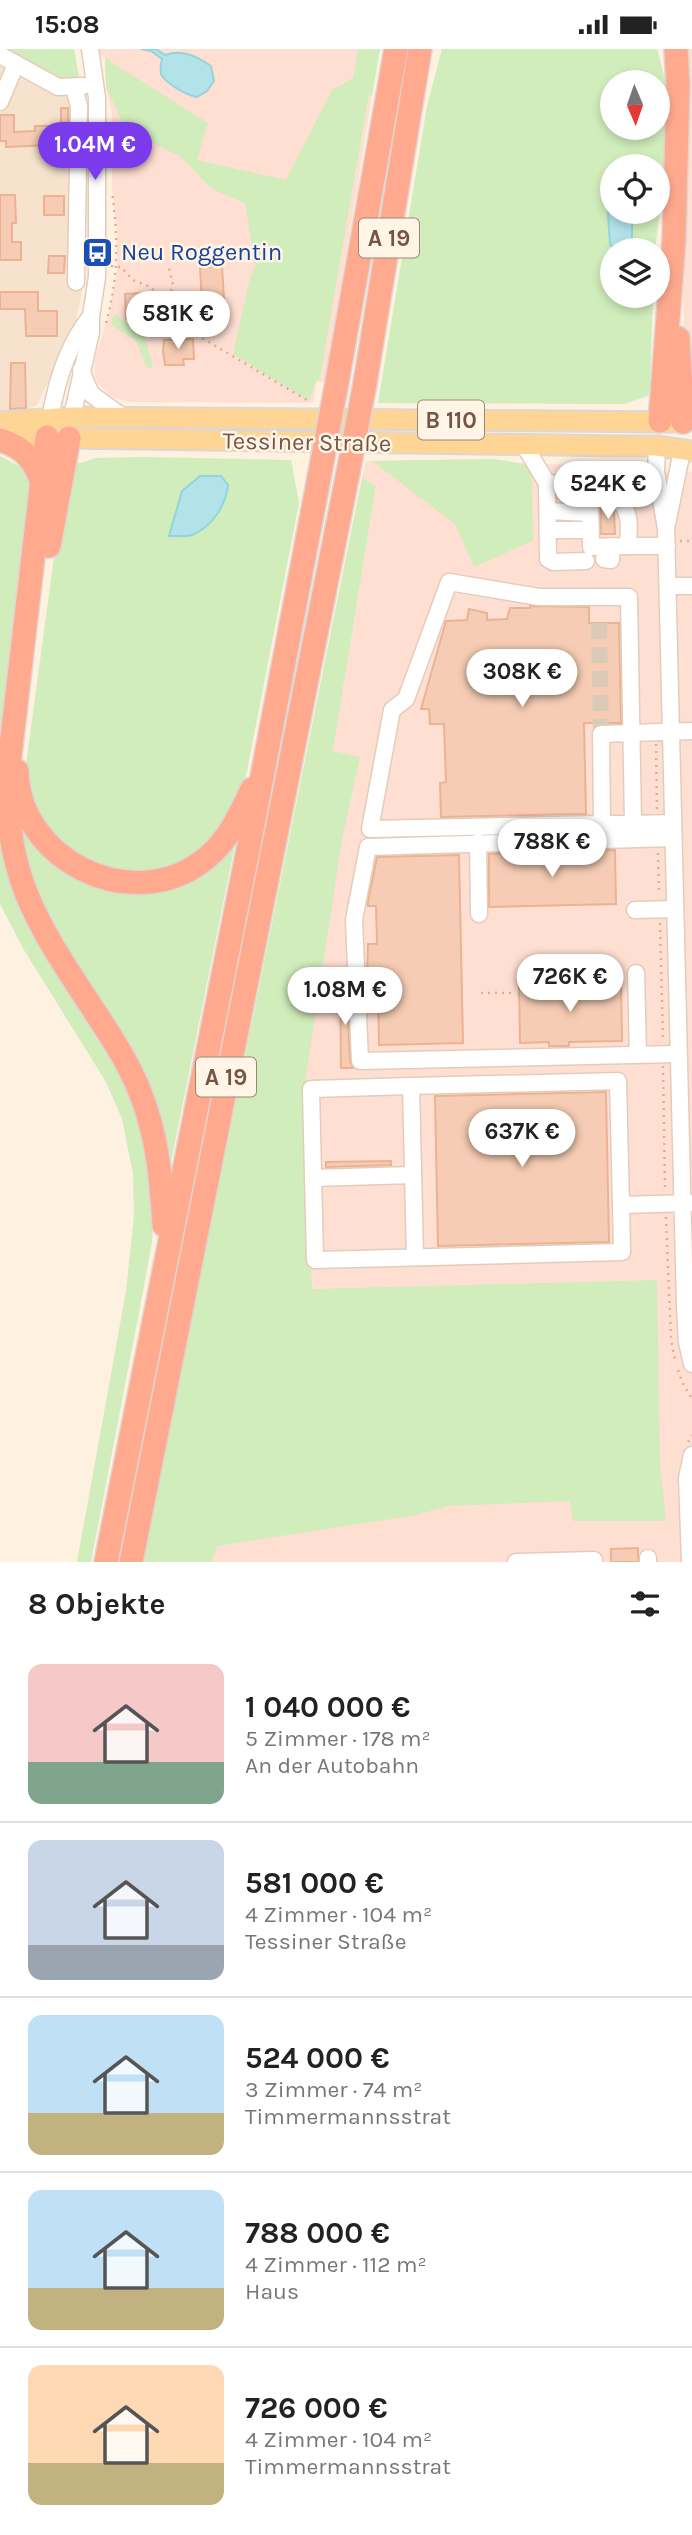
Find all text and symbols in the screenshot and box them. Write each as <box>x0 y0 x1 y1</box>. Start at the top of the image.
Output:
text: 15:08 <box>35 9 100 40</box>
north arrow <box>600 70 670 140</box>
map controls <box>600 70 670 308</box>
pin: 1.04M € <box>30 123 160 182</box>
text: 1.04M € <box>54 131 136 158</box>
button: locate <box>600 154 670 224</box>
road number: A 19 <box>359 219 419 257</box>
bus stop icon: Neu Roggentin <box>81 235 115 269</box>
place label: Neu Roggentin <box>121 238 282 266</box>
button: layers <box>600 238 670 308</box>
pin: 581K € <box>121 292 235 351</box>
text: 581K € <box>142 300 214 327</box>
road number: B 110 <box>418 401 484 439</box>
street label: Tessiner Straße <box>222 427 392 457</box>
pin: 524K € <box>551 461 665 521</box>
text: 524K € <box>570 470 646 497</box>
pin: 308K € <box>465 649 579 709</box>
text: 308K € <box>482 658 562 685</box>
pin: 788K € <box>495 819 609 879</box>
text: 788K € <box>514 828 590 855</box>
pin: 726K € <box>513 955 627 1014</box>
text: 726K € <box>533 963 607 990</box>
pin: 1.08M € <box>280 967 410 1027</box>
text: 1.08M € <box>303 976 387 1003</box>
road number: A 19 <box>196 1058 256 1097</box>
pin: 637K € <box>465 1109 579 1169</box>
text: 637K € <box>484 1118 560 1145</box>
icon: filters <box>626 1585 664 1623</box>
text: 8 Objekte <box>28 1586 165 1622</box>
text: 1 040 000 € <box>245 1689 410 1725</box>
icon: home <box>84 1692 168 1776</box>
text: 5 Zimmer · 178 m² <box>245 1725 431 1752</box>
text: An der Autobahn <box>245 1752 419 1779</box>
text: 581 000 € <box>245 1865 384 1901</box>
icon: home <box>84 1868 168 1952</box>
text: 4 Zimmer · 104 m² <box>245 1901 432 1928</box>
text: Tessiner Straße <box>245 1928 407 1955</box>
text: 524 000 € <box>245 2040 390 2076</box>
icon: home <box>84 2043 168 2127</box>
text: 3 Zimmer · 74 m² <box>245 2076 423 2103</box>
text: Timmermannsstrat <box>245 2103 451 2130</box>
text: 788 000 € <box>245 2215 390 2251</box>
icon: home <box>84 2218 168 2302</box>
text: 4 Zimmer · 112 m² <box>245 2251 427 2278</box>
text: Haus <box>245 2278 299 2305</box>
text: 726 000 € <box>245 2390 387 2426</box>
icon: home <box>84 2393 168 2477</box>
text: 4 Zimmer · 104 m² <box>245 2426 432 2453</box>
text: Timmermannsstrat <box>245 2453 451 2480</box>

